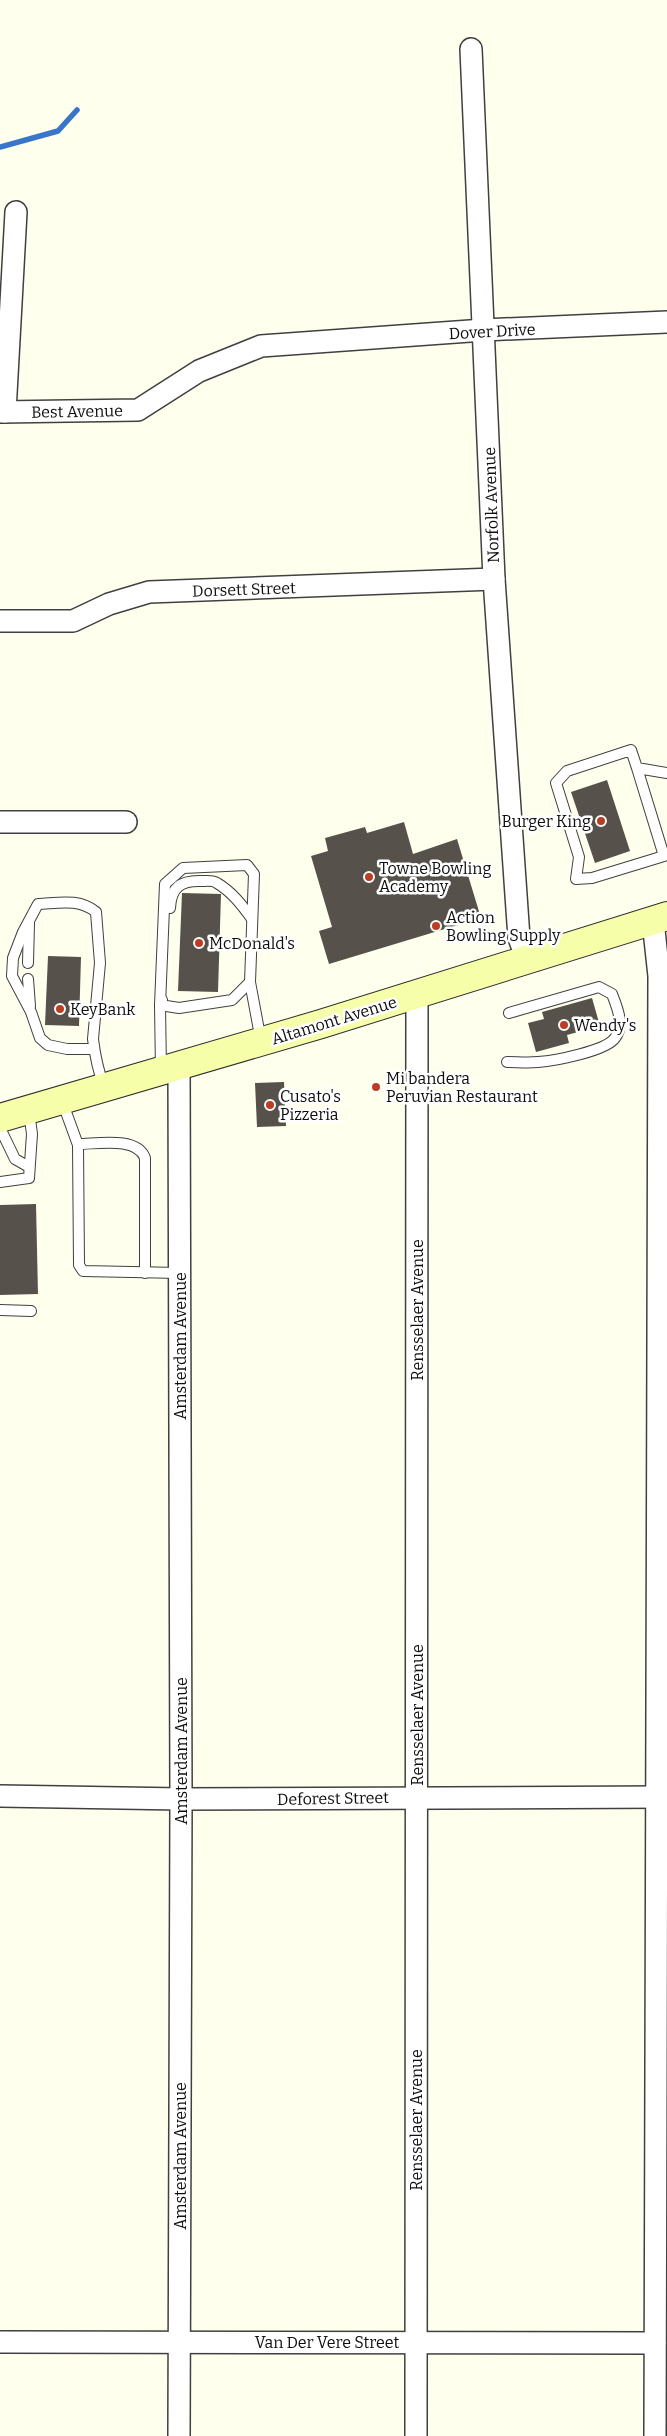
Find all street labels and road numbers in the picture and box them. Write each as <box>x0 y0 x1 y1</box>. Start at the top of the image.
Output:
street label: Dover Drive <box>448 320 536 343</box>
street label: Best Avenue <box>31 401 123 422</box>
street label: Norfolk Avenue <box>480 447 503 563</box>
street label: Dorsett Street <box>192 578 296 601</box>
street label: Altamont Avenue <box>269 992 399 1049</box>
street label: Rensselaer Avenue <box>408 1239 427 1381</box>
street label: Amsterdam Avenue <box>171 1272 190 1420</box>
street label: Rensselaer Avenue <box>408 1644 427 1786</box>
street label: Amsterdam Avenue <box>172 1677 191 1825</box>
street label: Deforest Street <box>277 1788 389 1809</box>
street label: Rensselaer Avenue <box>407 2049 426 2191</box>
street label: Amsterdam Avenue <box>171 2082 190 2230</box>
street label: Van Der Vere Street <box>255 2333 400 2352</box>

